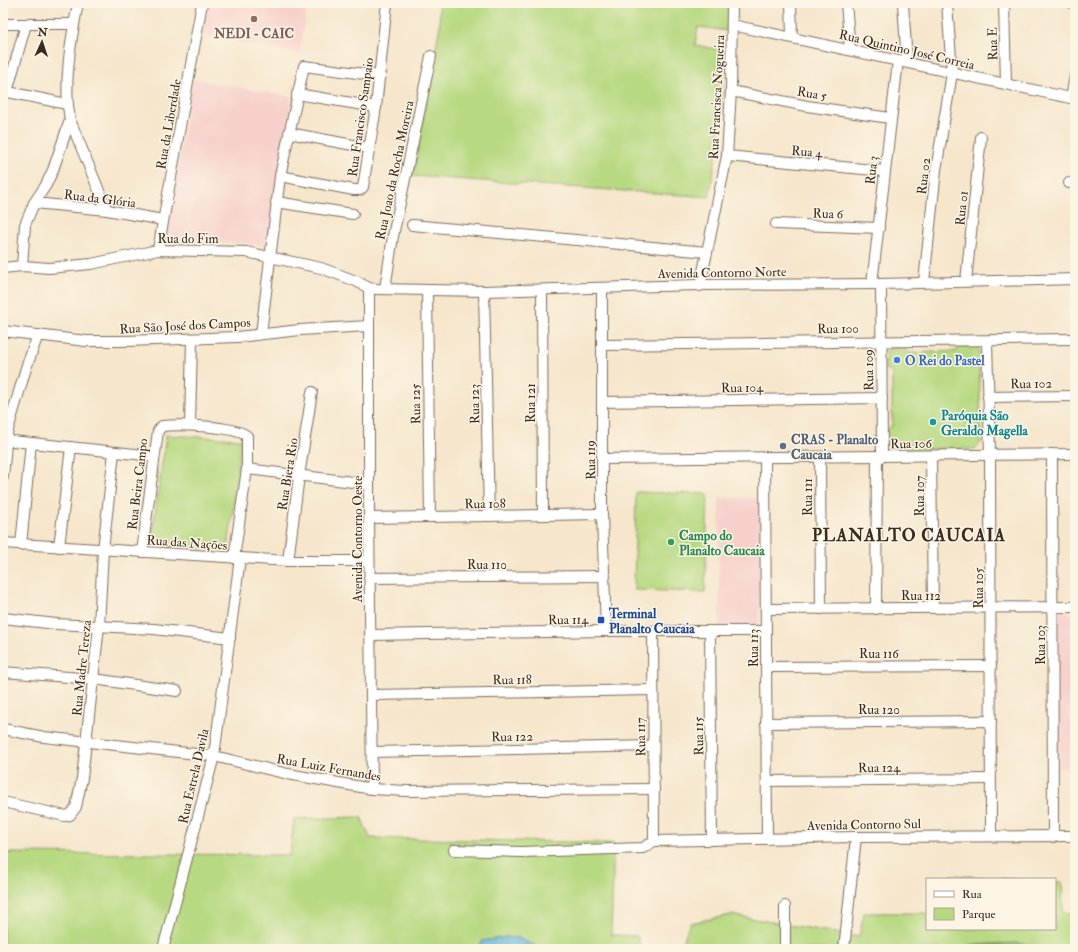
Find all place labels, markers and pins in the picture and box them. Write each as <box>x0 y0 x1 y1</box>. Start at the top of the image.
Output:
marker: NEDI - CAIC <box>249 14 259 24</box>
place label: NEDI - CAIC <box>213 26 294 42</box>
place label: O Rei do Pastel <box>905 353 985 369</box>
marker: O Rei do Pastel <box>892 355 902 365</box>
place label: Paróquia São Geraldo Magella <box>941 408 1029 440</box>
marker: Paróquia São Geraldo Magella <box>928 417 938 427</box>
place label: CRAS - Planalto Caucaia <box>791 432 879 463</box>
marker: CRAS - Planalto Caucaia <box>778 441 788 451</box>
place label: Campo do Planalto Caucaia <box>679 528 765 559</box>
marker: Campo do Planalto Caucaia <box>666 537 676 547</box>
place label: Terminal Planalto Caucaia <box>608 606 695 637</box>
marker: Terminal Planalto Caucaia <box>596 615 606 625</box>

